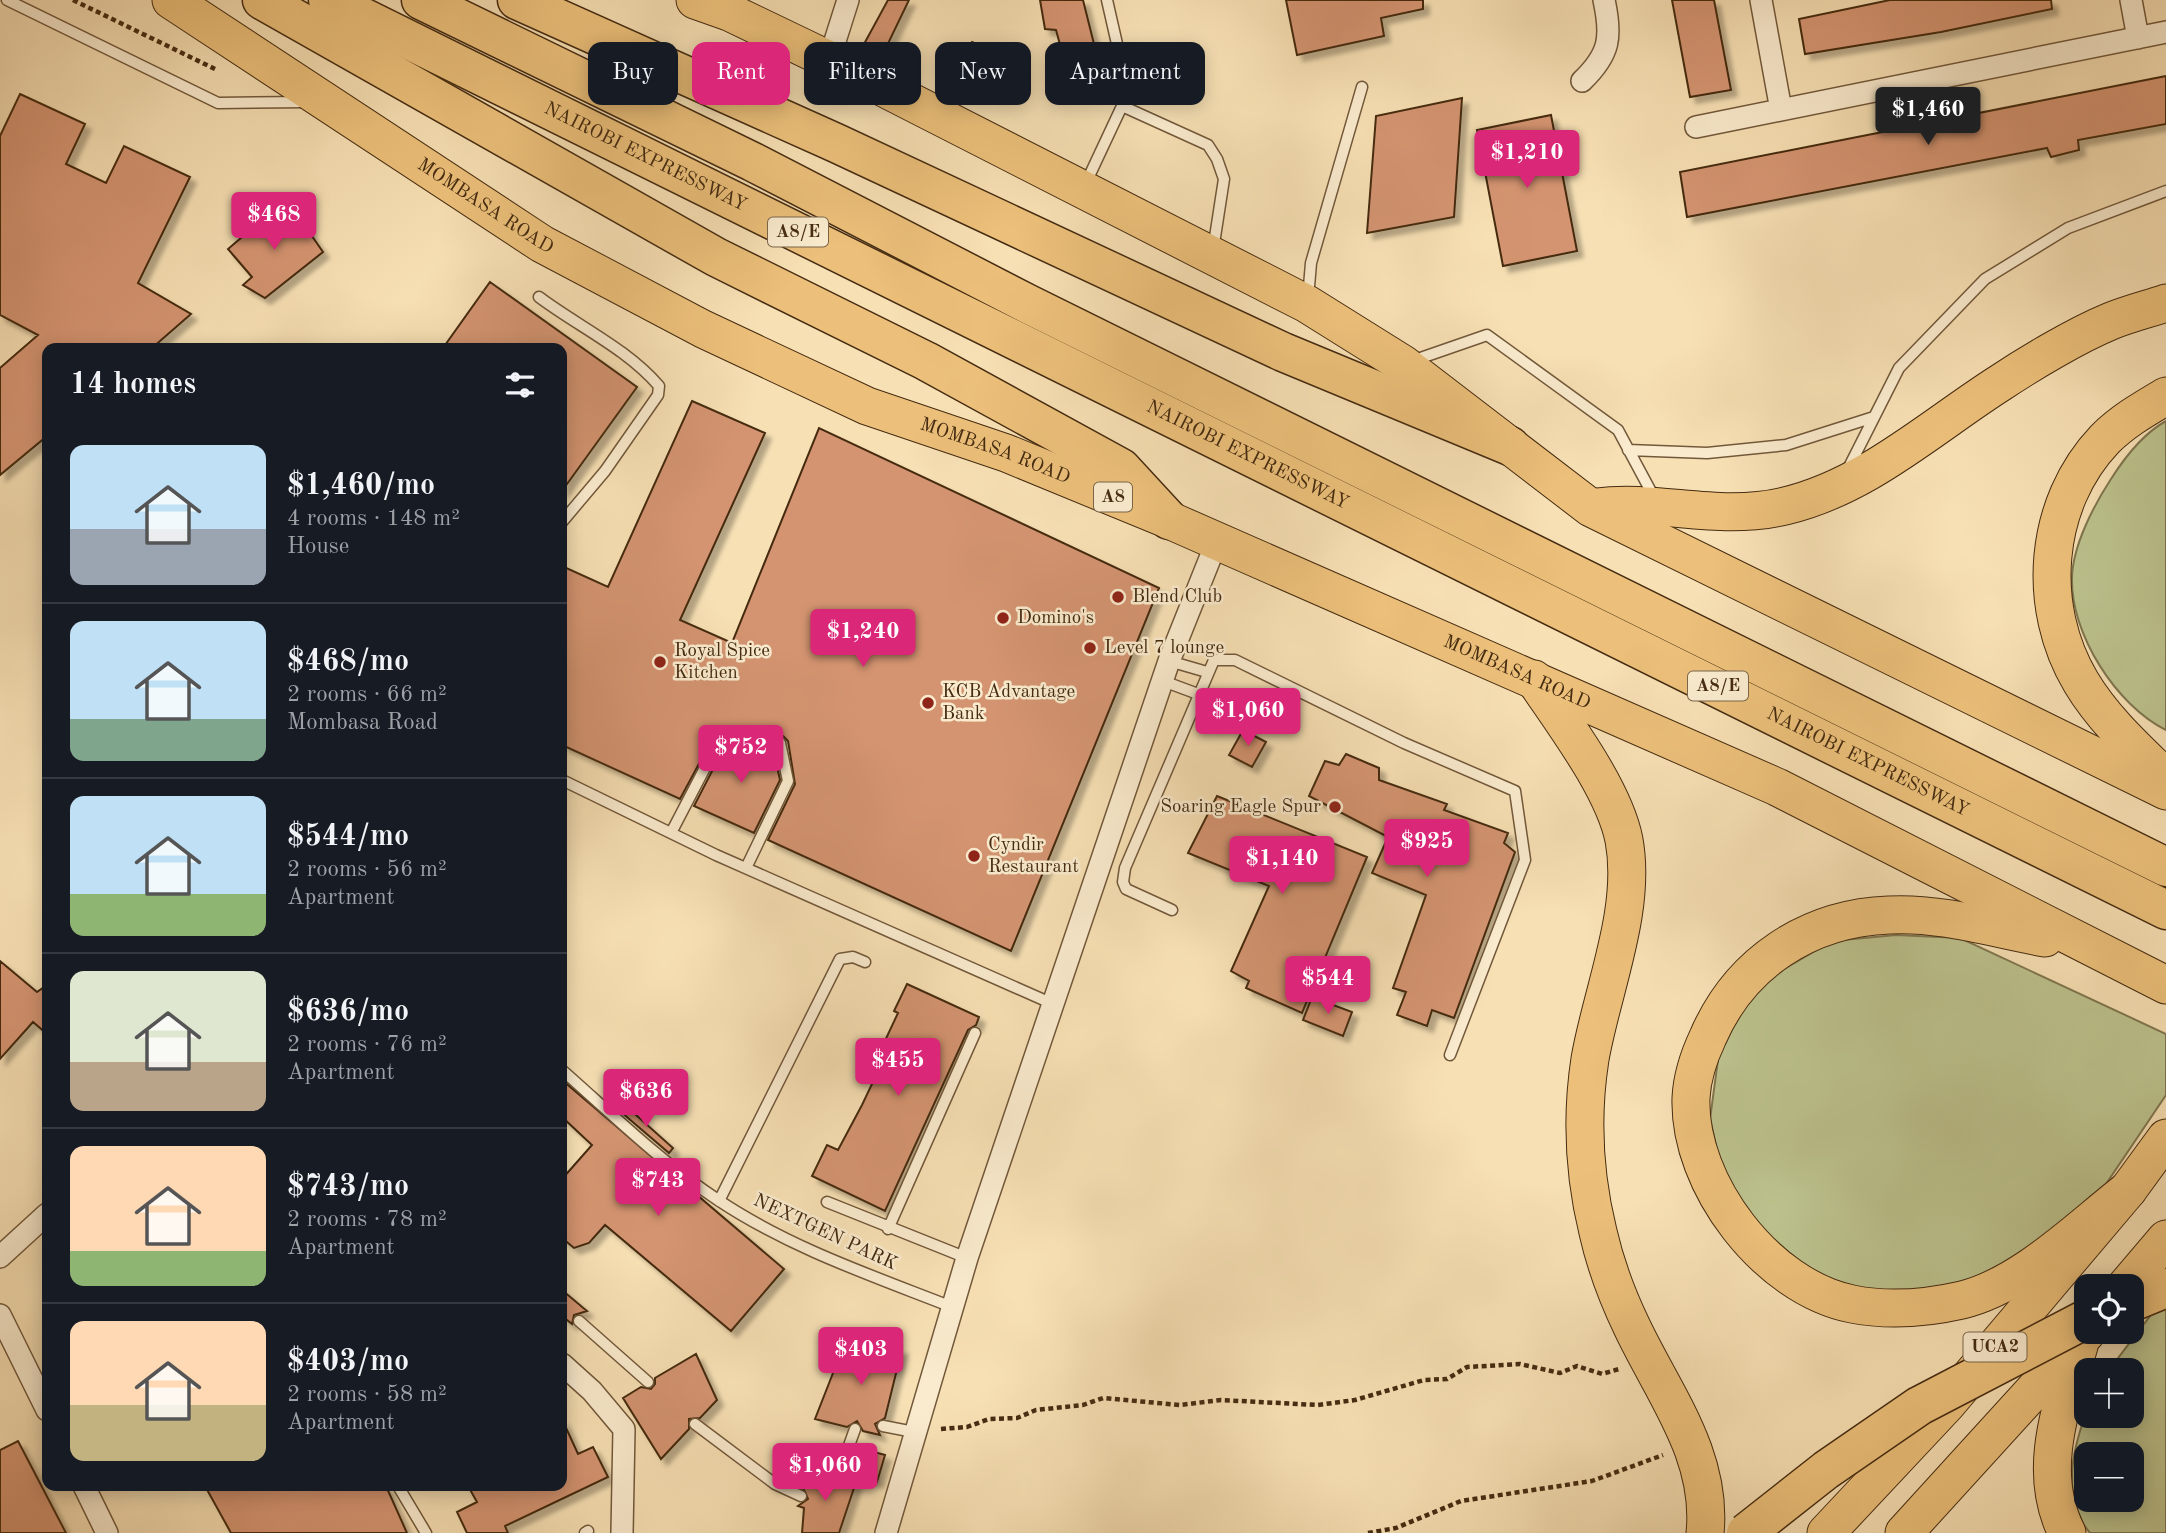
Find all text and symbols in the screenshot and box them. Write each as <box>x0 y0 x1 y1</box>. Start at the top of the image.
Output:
chip: Buy <box>588 42 678 105</box>
chip: Rent <box>692 42 790 105</box>
chip: Filters <box>804 42 921 105</box>
chip: New <box>935 42 1031 105</box>
chip: Apartment <box>1045 42 1205 105</box>
pin: $1,460 <box>1871 88 1985 147</box>
text: $1,460 <box>1891 98 1965 121</box>
street label: NAIROBI EXPRESSWAY <box>541 99 750 215</box>
pin: $1,210 <box>1470 130 1584 190</box>
text: $1,210 <box>1490 141 1564 164</box>
street label: MOMBASA ROAD <box>414 155 556 258</box>
pin: $468 <box>233 192 315 252</box>
text: $468 <box>247 203 301 226</box>
road number: A8/E <box>768 218 828 246</box>
icon: filters <box>501 366 539 404</box>
text: 14 homes <box>70 370 196 400</box>
street label: NAIROBI EXPRESSWAY <box>1143 397 1352 513</box>
street label: MOMBASA ROAD <box>917 415 1073 488</box>
text: $1,460/mo <box>287 471 435 501</box>
icon: home <box>126 473 210 557</box>
road number: A8 <box>1094 482 1132 512</box>
text: 4 rooms · 148 m² <box>287 507 460 530</box>
text: House <box>287 535 349 558</box>
place label: Blend Club <box>1132 588 1222 607</box>
marker: Blend Club <box>1110 589 1126 605</box>
place label: Domino's <box>1017 609 1094 628</box>
pin: $1,240 <box>806 610 920 669</box>
marker: Domino's <box>995 610 1011 626</box>
text: $1,240 <box>826 620 900 643</box>
street label: MOMBASA ROAD <box>1440 632 1593 713</box>
place label: Level 7 lounge <box>1104 639 1224 658</box>
marker: Level 7 lounge <box>1082 640 1098 656</box>
place label: Royal Spice Kitchen <box>674 642 770 683</box>
text: $468/mo <box>287 647 409 677</box>
icon: home <box>126 649 210 733</box>
marker: Royal Spice Kitchen <box>652 654 668 670</box>
road number: A8/E <box>1688 672 1748 700</box>
text: 2 rooms · 66 m² <box>287 683 447 706</box>
place label: KCB Advantage Bank <box>942 683 1075 724</box>
pin: $1,060 <box>1191 688 1305 748</box>
marker: KCB Advantage Bank <box>920 695 936 711</box>
text: $1,060 <box>1211 699 1285 722</box>
street label: NAIROBI EXPRESSWAY <box>1763 704 1972 820</box>
text: Mombasa Road <box>287 711 438 734</box>
pin: $752 <box>700 726 782 785</box>
text: $752 <box>714 736 768 759</box>
place label: Soaring Eagle Spur <box>1160 798 1321 817</box>
marker: Soaring Eagle Spur <box>1327 799 1343 815</box>
pin: $925 <box>1386 820 1468 879</box>
text: $544/mo <box>287 822 409 852</box>
icon: home <box>126 824 210 908</box>
text: $925 <box>1400 830 1454 853</box>
place label: Cyndir Restaurant <box>988 836 1079 877</box>
pin: $1,140 <box>1225 836 1339 896</box>
text: $1,140 <box>1245 847 1319 870</box>
marker: Cyndir Restaurant <box>966 848 982 864</box>
text: 2 rooms · 56 m² <box>287 858 447 881</box>
text: Apartment <box>287 886 395 909</box>
pin: $544 <box>1287 956 1369 1016</box>
text: $544 <box>1301 967 1355 990</box>
text: $636/mo <box>287 997 409 1027</box>
icon: home <box>126 999 210 1083</box>
text: 2 rooms · 76 m² <box>287 1033 447 1056</box>
pin: $455 <box>857 1038 939 1098</box>
text: $455 <box>871 1049 925 1072</box>
text: Apartment <box>287 1061 395 1084</box>
pin: $636 <box>605 1070 687 1129</box>
text: $636 <box>619 1080 673 1103</box>
pin: $743 <box>617 1158 699 1218</box>
text: $743 <box>631 1169 685 1192</box>
text: $743/mo <box>287 1172 409 1202</box>
icon: home <box>126 1174 210 1258</box>
street label: NEXTGEN PARK <box>750 1191 900 1275</box>
text: 2 rooms · 78 m² <box>287 1208 447 1231</box>
text: Apartment <box>287 1236 395 1259</box>
map controls <box>2074 1274 2144 1512</box>
button: locate <box>2074 1274 2144 1344</box>
pin: $403 <box>820 1328 902 1387</box>
road number: UCA2 <box>1964 1332 2026 1362</box>
text: $403 <box>834 1338 888 1361</box>
text: $403/mo <box>287 1347 409 1377</box>
icon: home <box>126 1349 210 1433</box>
button: + <box>2074 1358 2144 1428</box>
text: 2 rooms · 58 m² <box>287 1383 447 1406</box>
text: Apartment <box>287 1411 395 1434</box>
button: − <box>2074 1442 2144 1512</box>
pin: $1,060 <box>768 1444 882 1503</box>
text: $1,060 <box>788 1454 862 1477</box>

